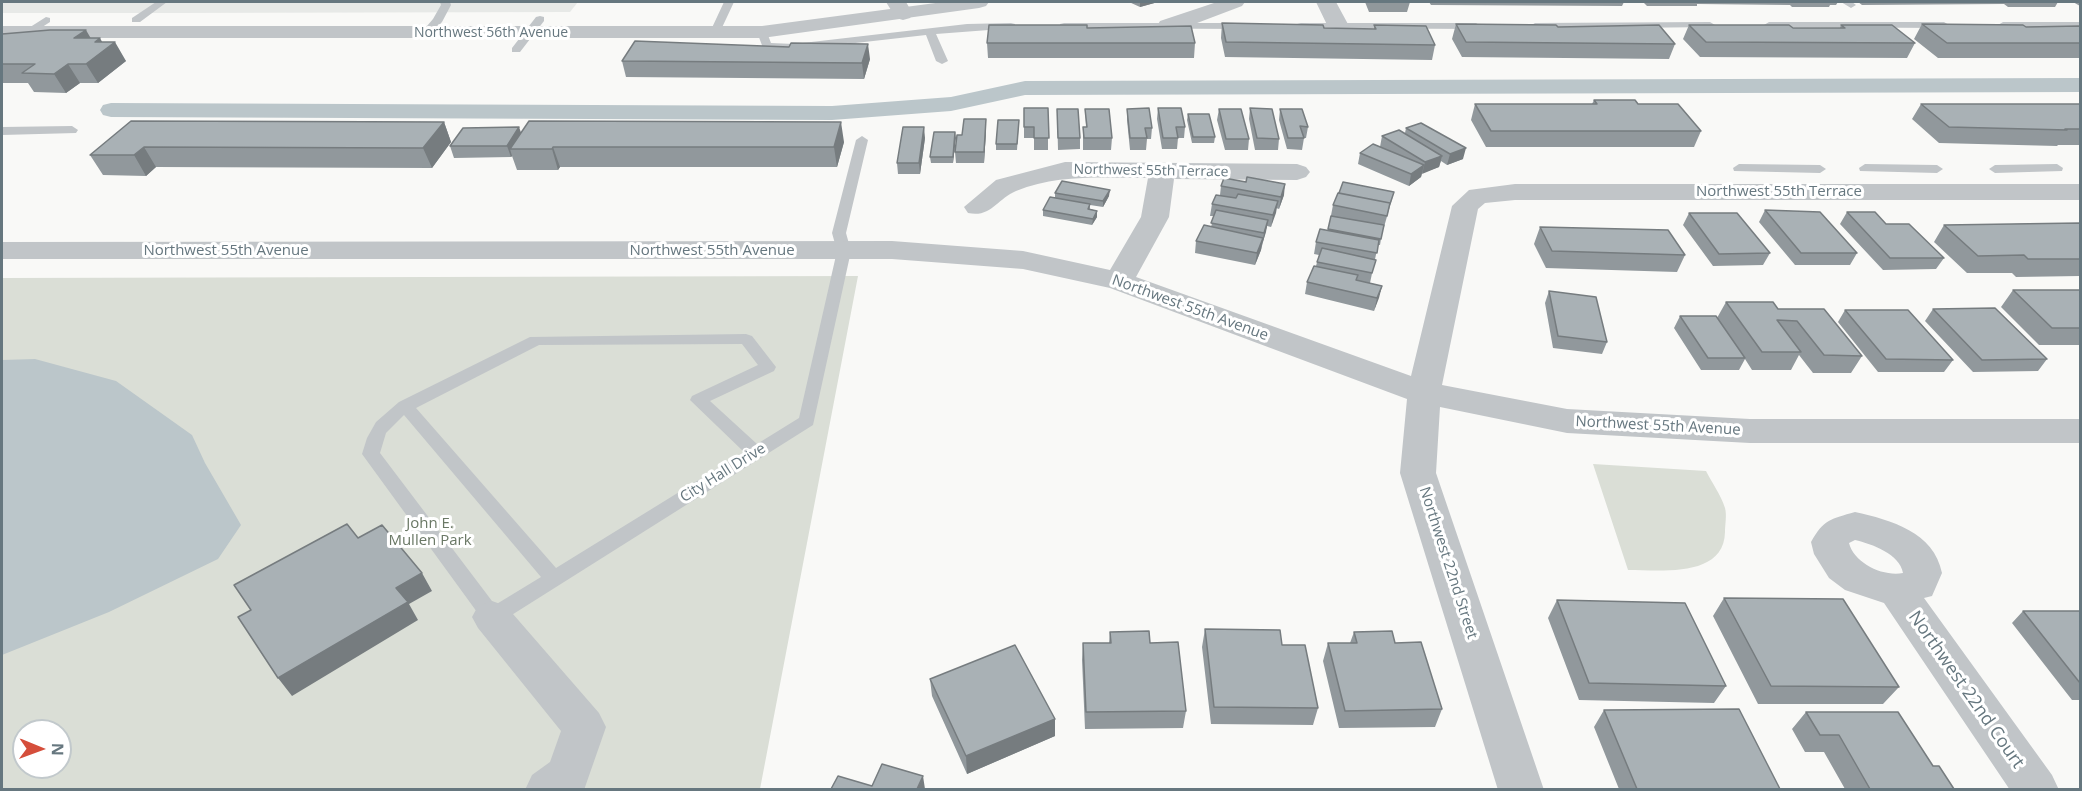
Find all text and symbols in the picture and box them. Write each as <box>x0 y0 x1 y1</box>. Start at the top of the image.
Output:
street label: Northwest 56th Avenue <box>414 25 568 41</box>
street label: Northwest 55th Terrace <box>1073 161 1229 181</box>
street label: Northwest 55th Terrace <box>1696 183 1862 201</box>
street label: Northwest 55th Avenue <box>143 242 309 260</box>
street label: Northwest 55th Avenue <box>629 242 795 260</box>
street label: Northwest 55th Avenue <box>1109 271 1271 345</box>
street label: Northwest 55th Avenue <box>1575 413 1741 439</box>
street label: City Hall Drive <box>677 440 769 506</box>
street label: Northwest 22nd Street <box>1415 485 1481 641</box>
park label: John E. Mullen Park <box>388 515 472 550</box>
street label: Northwest 22nd Court <box>1903 607 2029 773</box>
north arrow <box>12 719 72 779</box>
text: N <box>47 743 69 756</box>

